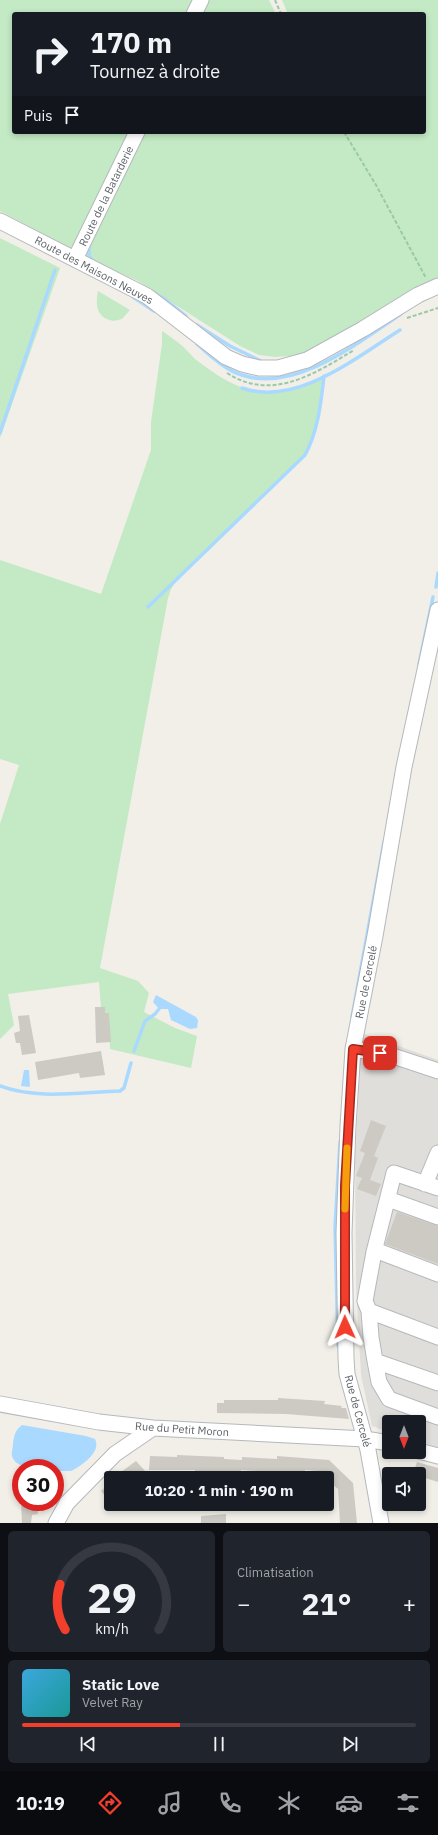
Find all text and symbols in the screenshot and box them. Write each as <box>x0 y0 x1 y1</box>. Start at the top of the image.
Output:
text: 170 m <box>90 24 172 61</box>
icon: right <box>24 28 76 80</box>
text: Tournez à droite <box>90 60 220 83</box>
icon: arrive <box>61 104 83 126</box>
text: Puis <box>24 106 53 125</box>
street label: Route de la Batarderie <box>76 143 136 249</box>
street label: Route des Maisons Neuves <box>32 233 156 307</box>
street label: Rue de Cercelé <box>352 944 380 1020</box>
pin <box>363 1036 397 1070</box>
icon: arrive <box>369 1042 391 1064</box>
position arrow <box>324 1306 366 1348</box>
street label: Rue de Cercelé <box>342 1373 374 1449</box>
north arrow <box>382 1415 426 1459</box>
map controls <box>382 1415 426 1511</box>
street label: Rue du Petit Moron <box>135 1419 229 1439</box>
speed limit sign: 30 <box>12 1459 64 1511</box>
button: sound <box>382 1467 426 1511</box>
text: 10:20 · 1 min · 190 m <box>145 1481 293 1500</box>
text: Climatisation <box>237 1564 314 1581</box>
text: 29 <box>87 1569 136 1623</box>
text: 21° <box>301 1584 352 1623</box>
text: − <box>237 1589 250 1618</box>
text: + <box>403 1589 416 1618</box>
text: km/h <box>95 1618 128 1637</box>
text: Static Love <box>82 1675 159 1694</box>
text: Velvet Ray <box>82 1694 143 1711</box>
icon: previous <box>77 1733 99 1755</box>
icon: pause <box>208 1733 230 1755</box>
icon: next <box>339 1733 361 1755</box>
icon: directions <box>96 1789 124 1817</box>
icon: music <box>156 1789 184 1817</box>
icon: phone <box>216 1789 244 1817</box>
icon: climate <box>275 1789 303 1817</box>
icon: car <box>335 1789 363 1817</box>
icon: filters <box>394 1789 422 1817</box>
text: 10:19 <box>16 1792 65 1815</box>

